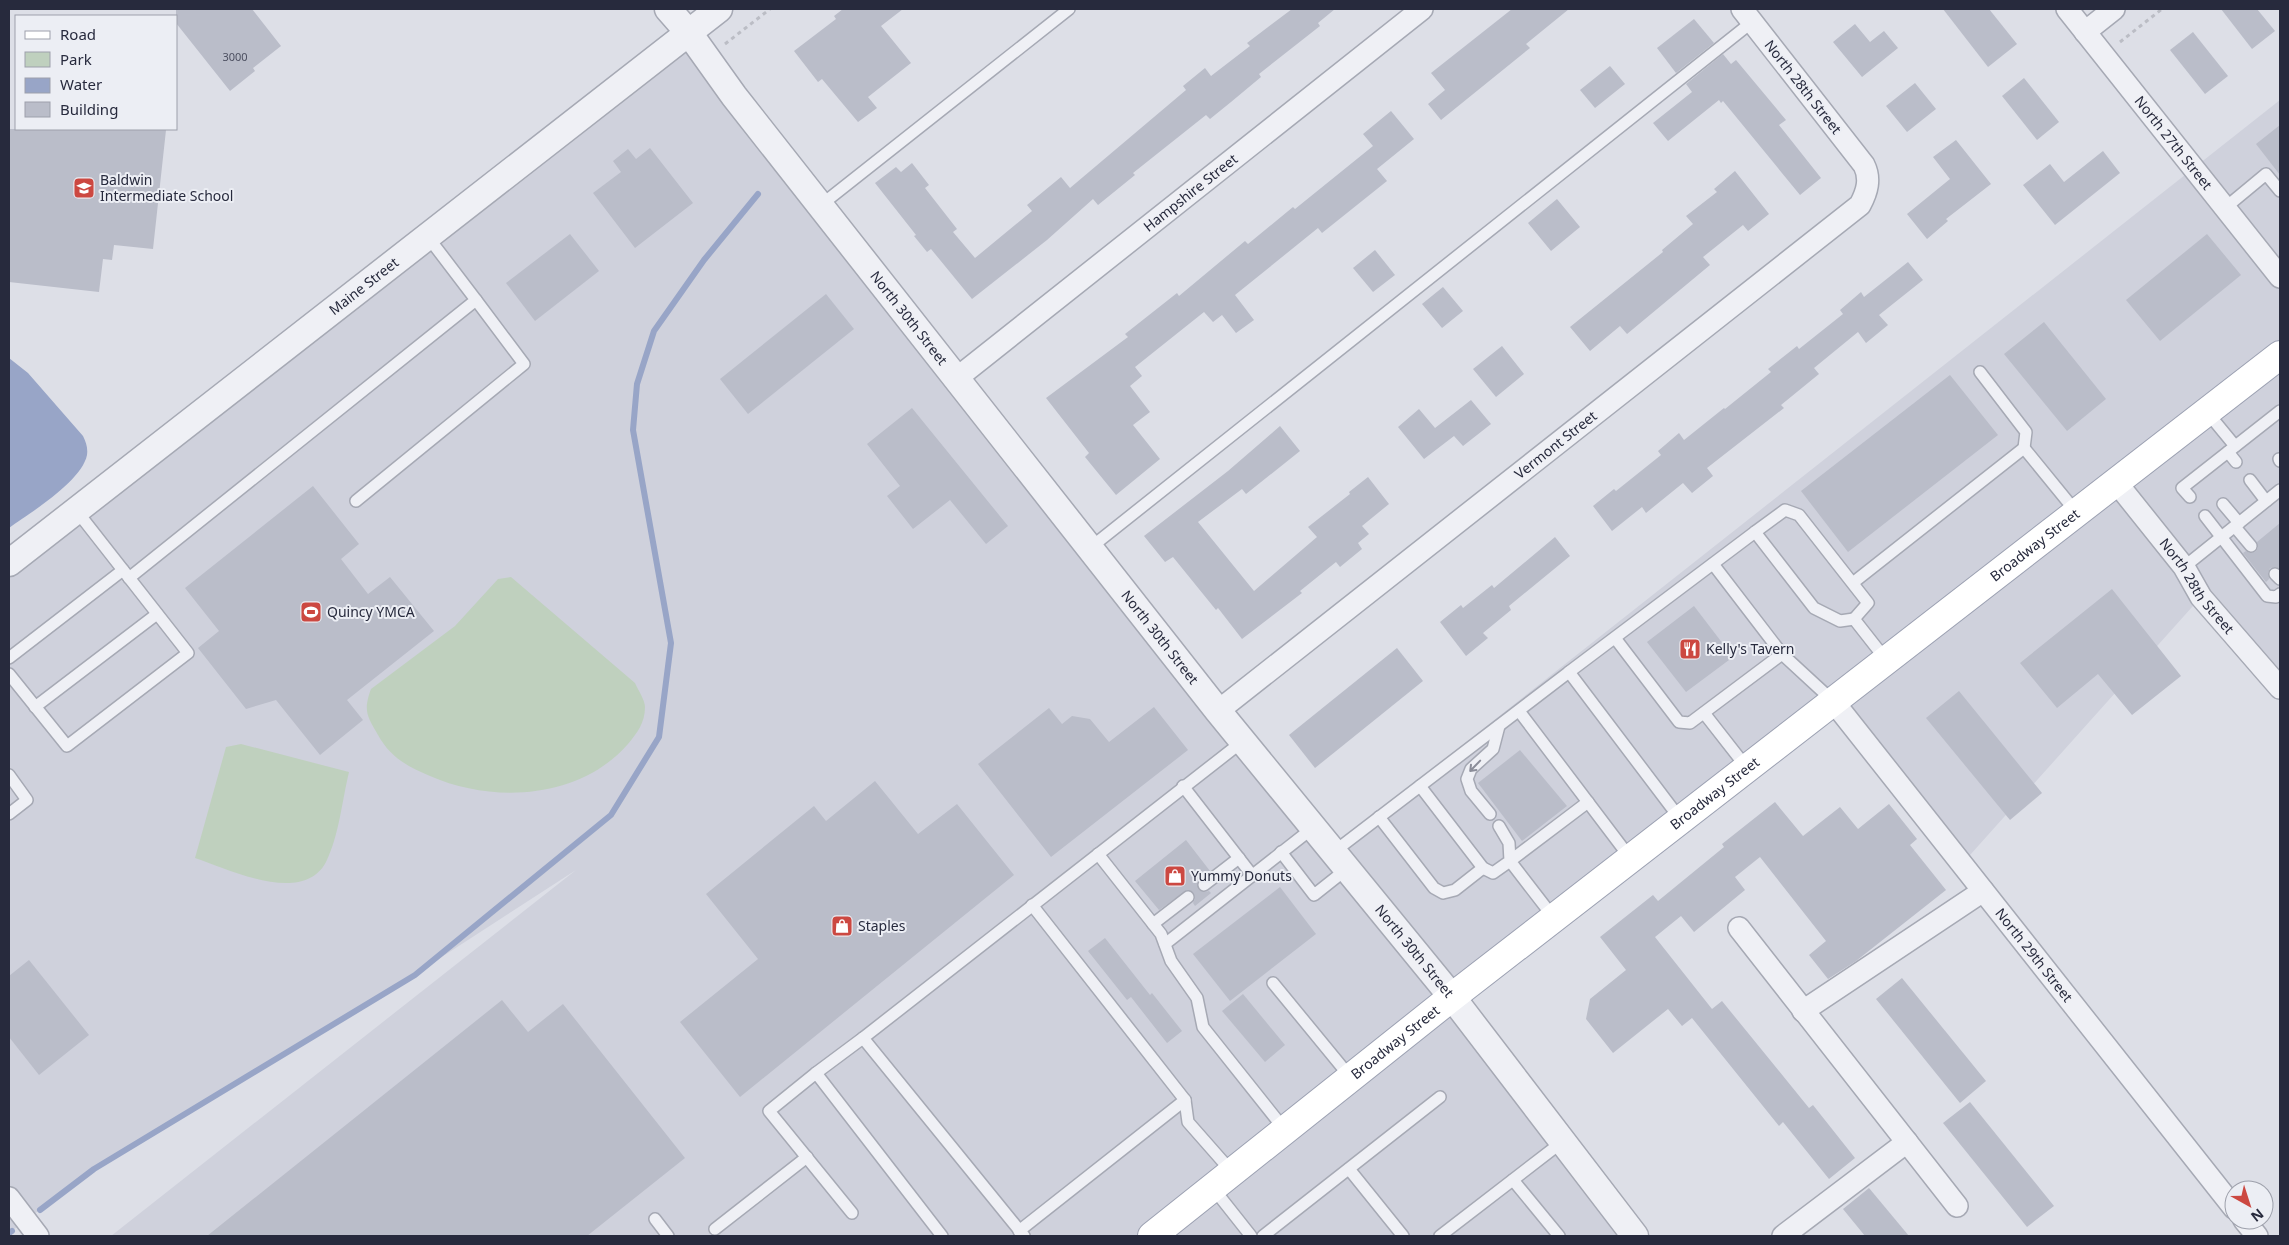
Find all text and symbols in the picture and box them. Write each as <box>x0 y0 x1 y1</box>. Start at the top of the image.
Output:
legend <box>15 15 178 130</box>
text: Road <box>60 24 96 44</box>
street label: North 28th Street <box>1761 36 1846 138</box>
text: Park <box>60 49 92 69</box>
house number: 3000 <box>222 49 248 64</box>
text: Water <box>60 74 102 94</box>
street label: North 27th Street <box>2131 92 2217 193</box>
text: Building <box>60 99 118 119</box>
street label: Hampshire Street <box>1139 149 1241 236</box>
place label: Baldwin Intermediate School <box>100 170 233 205</box>
school or university icon: Baldwin Intermediate School <box>72 176 96 200</box>
street label: Maine Street <box>325 253 402 319</box>
street label: North 30th Street <box>866 267 952 369</box>
street label: Vermont Street <box>1510 406 1601 483</box>
street label: Broadway Street <box>1986 504 2083 585</box>
street label: North 28th Street <box>2156 534 2239 638</box>
street label: North 30th Street <box>1117 586 1203 688</box>
sports icon: Quincy YMCA <box>299 600 323 624</box>
place label: Quincy YMCA <box>327 602 415 621</box>
restaurant icon: Kelly's Tavern <box>1678 637 1702 661</box>
place label: Kelly's Tavern <box>1706 639 1795 658</box>
street label: Broadway Street <box>1666 752 1763 834</box>
one-way arrow <box>1469 760 1481 772</box>
shop icon: Yummy Donuts <box>1163 864 1187 888</box>
place label: Yummy Donuts <box>1191 866 1292 885</box>
street label: North 30th Street <box>1371 900 1458 1001</box>
street label: North 29th Street <box>1991 904 2077 1006</box>
shop icon: Staples <box>830 914 854 938</box>
place label: Staples <box>858 916 906 935</box>
street label: Broadway Street <box>1347 1001 1443 1083</box>
north arrow <box>2224 1180 2274 1230</box>
text: N <box>2247 1205 2268 1226</box>

